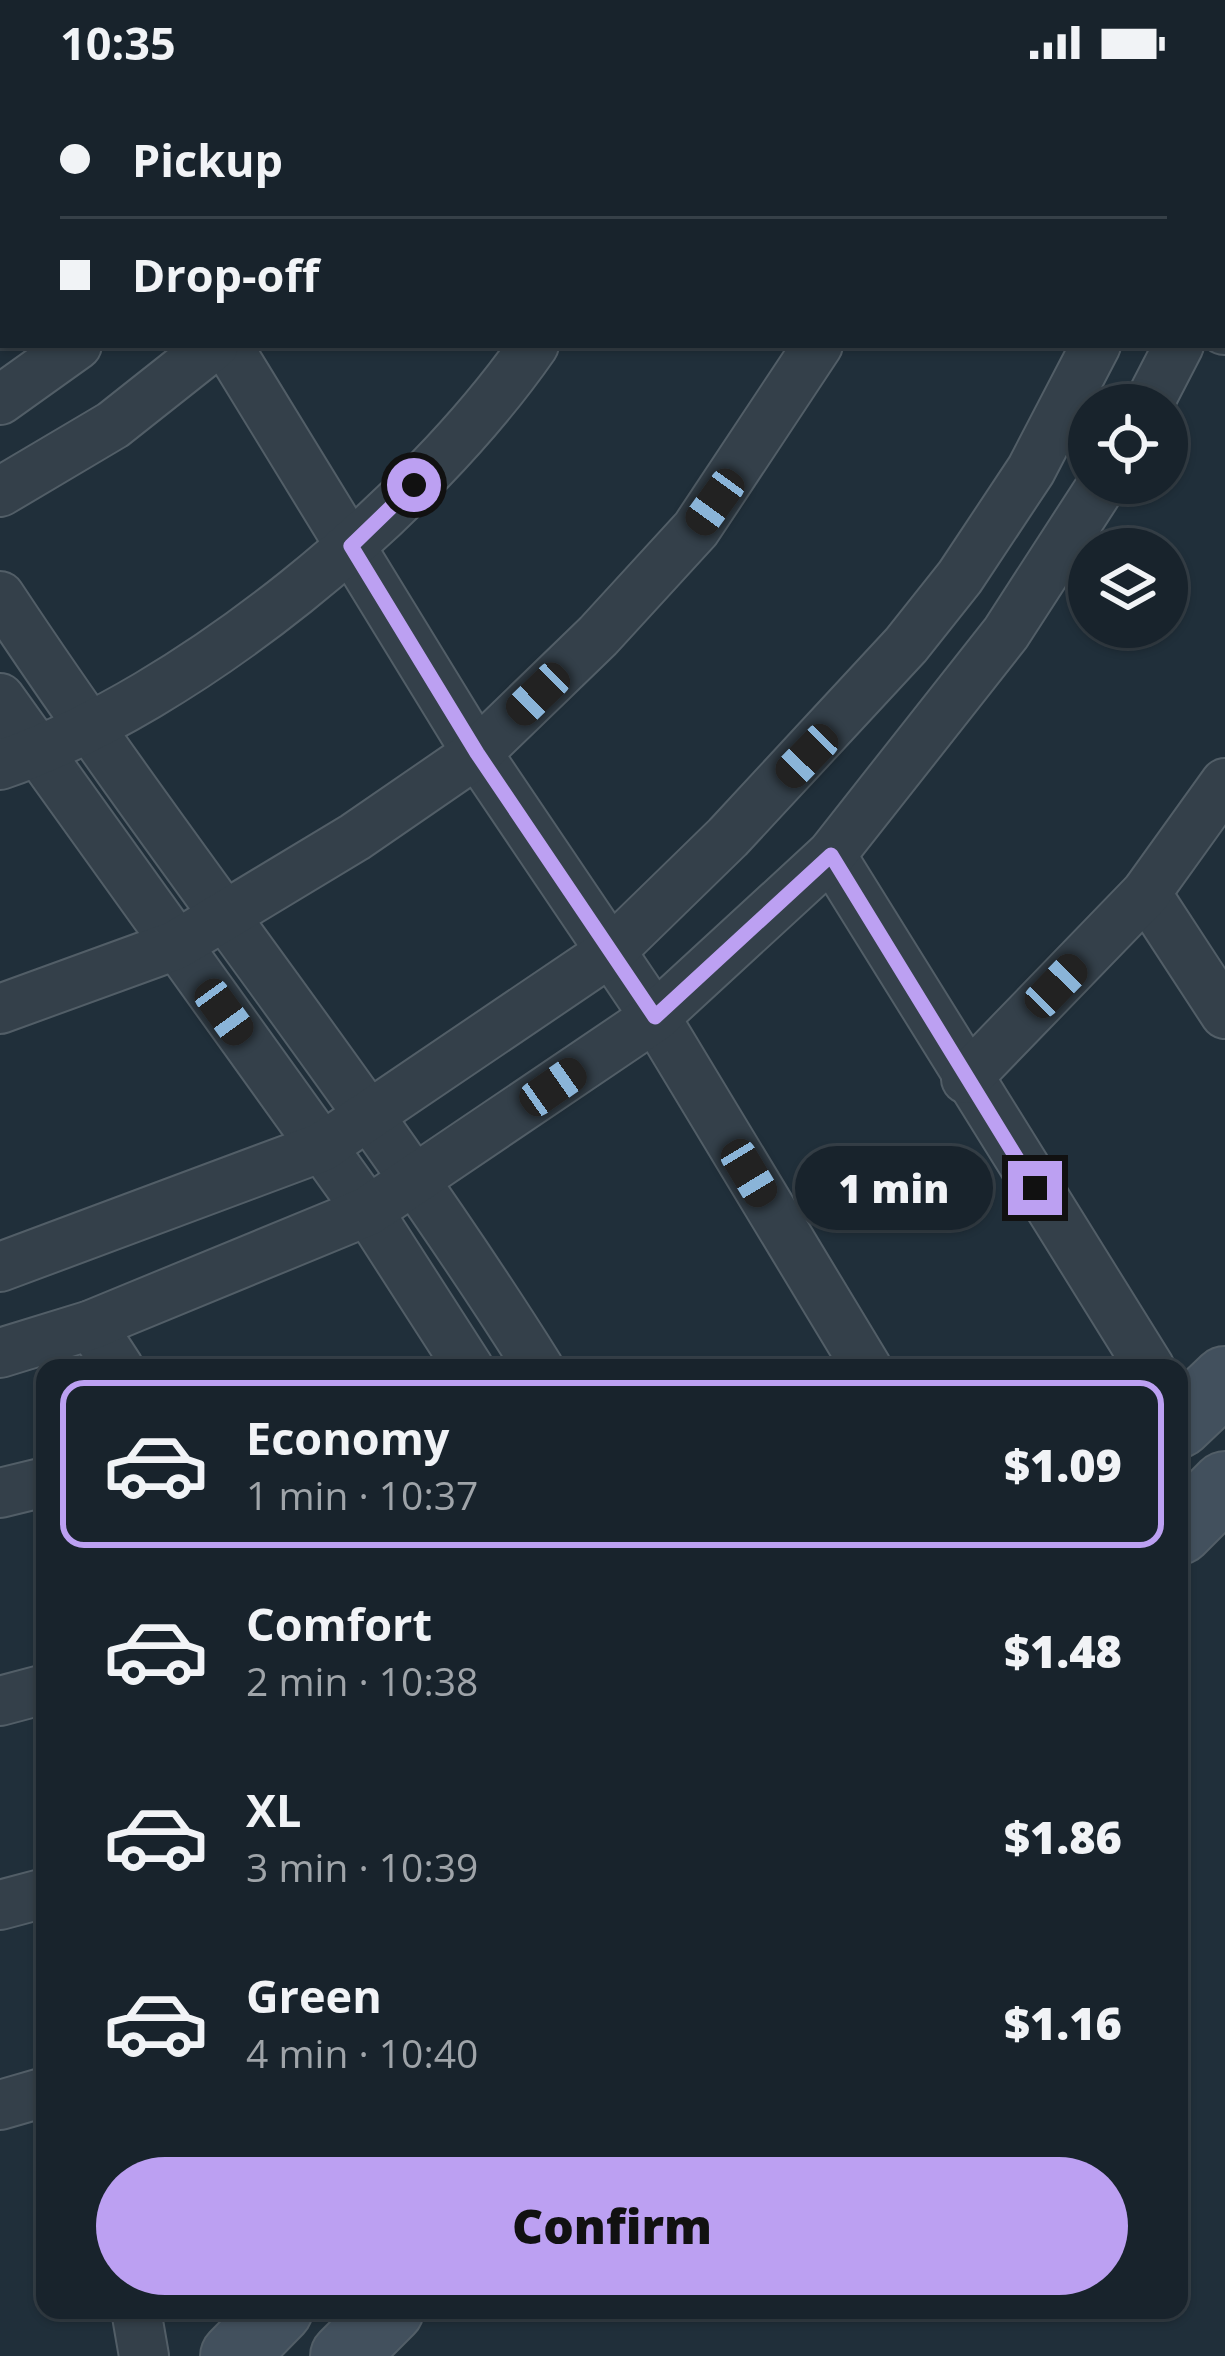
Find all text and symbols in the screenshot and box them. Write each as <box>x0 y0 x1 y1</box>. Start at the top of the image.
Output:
text: 10:35 <box>60 12 176 73</box>
text: Pickup <box>132 129 283 190</box>
text: Drop-off <box>132 244 319 305</box>
map controls <box>1068 384 1188 648</box>
button: locate <box>1068 384 1188 504</box>
route start <box>387 458 441 512</box>
car <box>679 462 751 542</box>
button: layers <box>1068 528 1188 648</box>
car <box>500 656 576 732</box>
car <box>769 718 845 794</box>
car <box>1018 948 1094 1024</box>
car <box>188 972 260 1052</box>
car <box>513 1052 593 1122</box>
car <box>715 1133 783 1213</box>
callout: 1 min <box>795 1146 993 1230</box>
text: 1 min <box>839 1161 949 1214</box>
route end <box>1008 1161 1062 1215</box>
text: Economy <box>246 1407 449 1468</box>
icon: car <box>102 1410 210 1518</box>
text: $1.09 <box>1004 1434 1122 1495</box>
text: 1 min · 10:37 <box>246 1468 478 1521</box>
text: Comfort <box>246 1593 432 1654</box>
icon: car <box>102 1596 210 1704</box>
text: $1.48 <box>1004 1620 1122 1681</box>
text: 2 min · 10:38 <box>246 1654 478 1707</box>
text: XL <box>246 1779 301 1840</box>
icon: car <box>102 1782 210 1890</box>
text: $1.86 <box>1004 1806 1122 1867</box>
text: 3 min · 10:39 <box>246 1840 478 1893</box>
text: Green <box>246 1965 382 2026</box>
icon: car <box>102 1968 210 2076</box>
text: $1.16 <box>1004 1992 1122 2053</box>
text: 4 min · 10:40 <box>246 2026 478 2079</box>
button: Confirm <box>96 2157 1128 2295</box>

